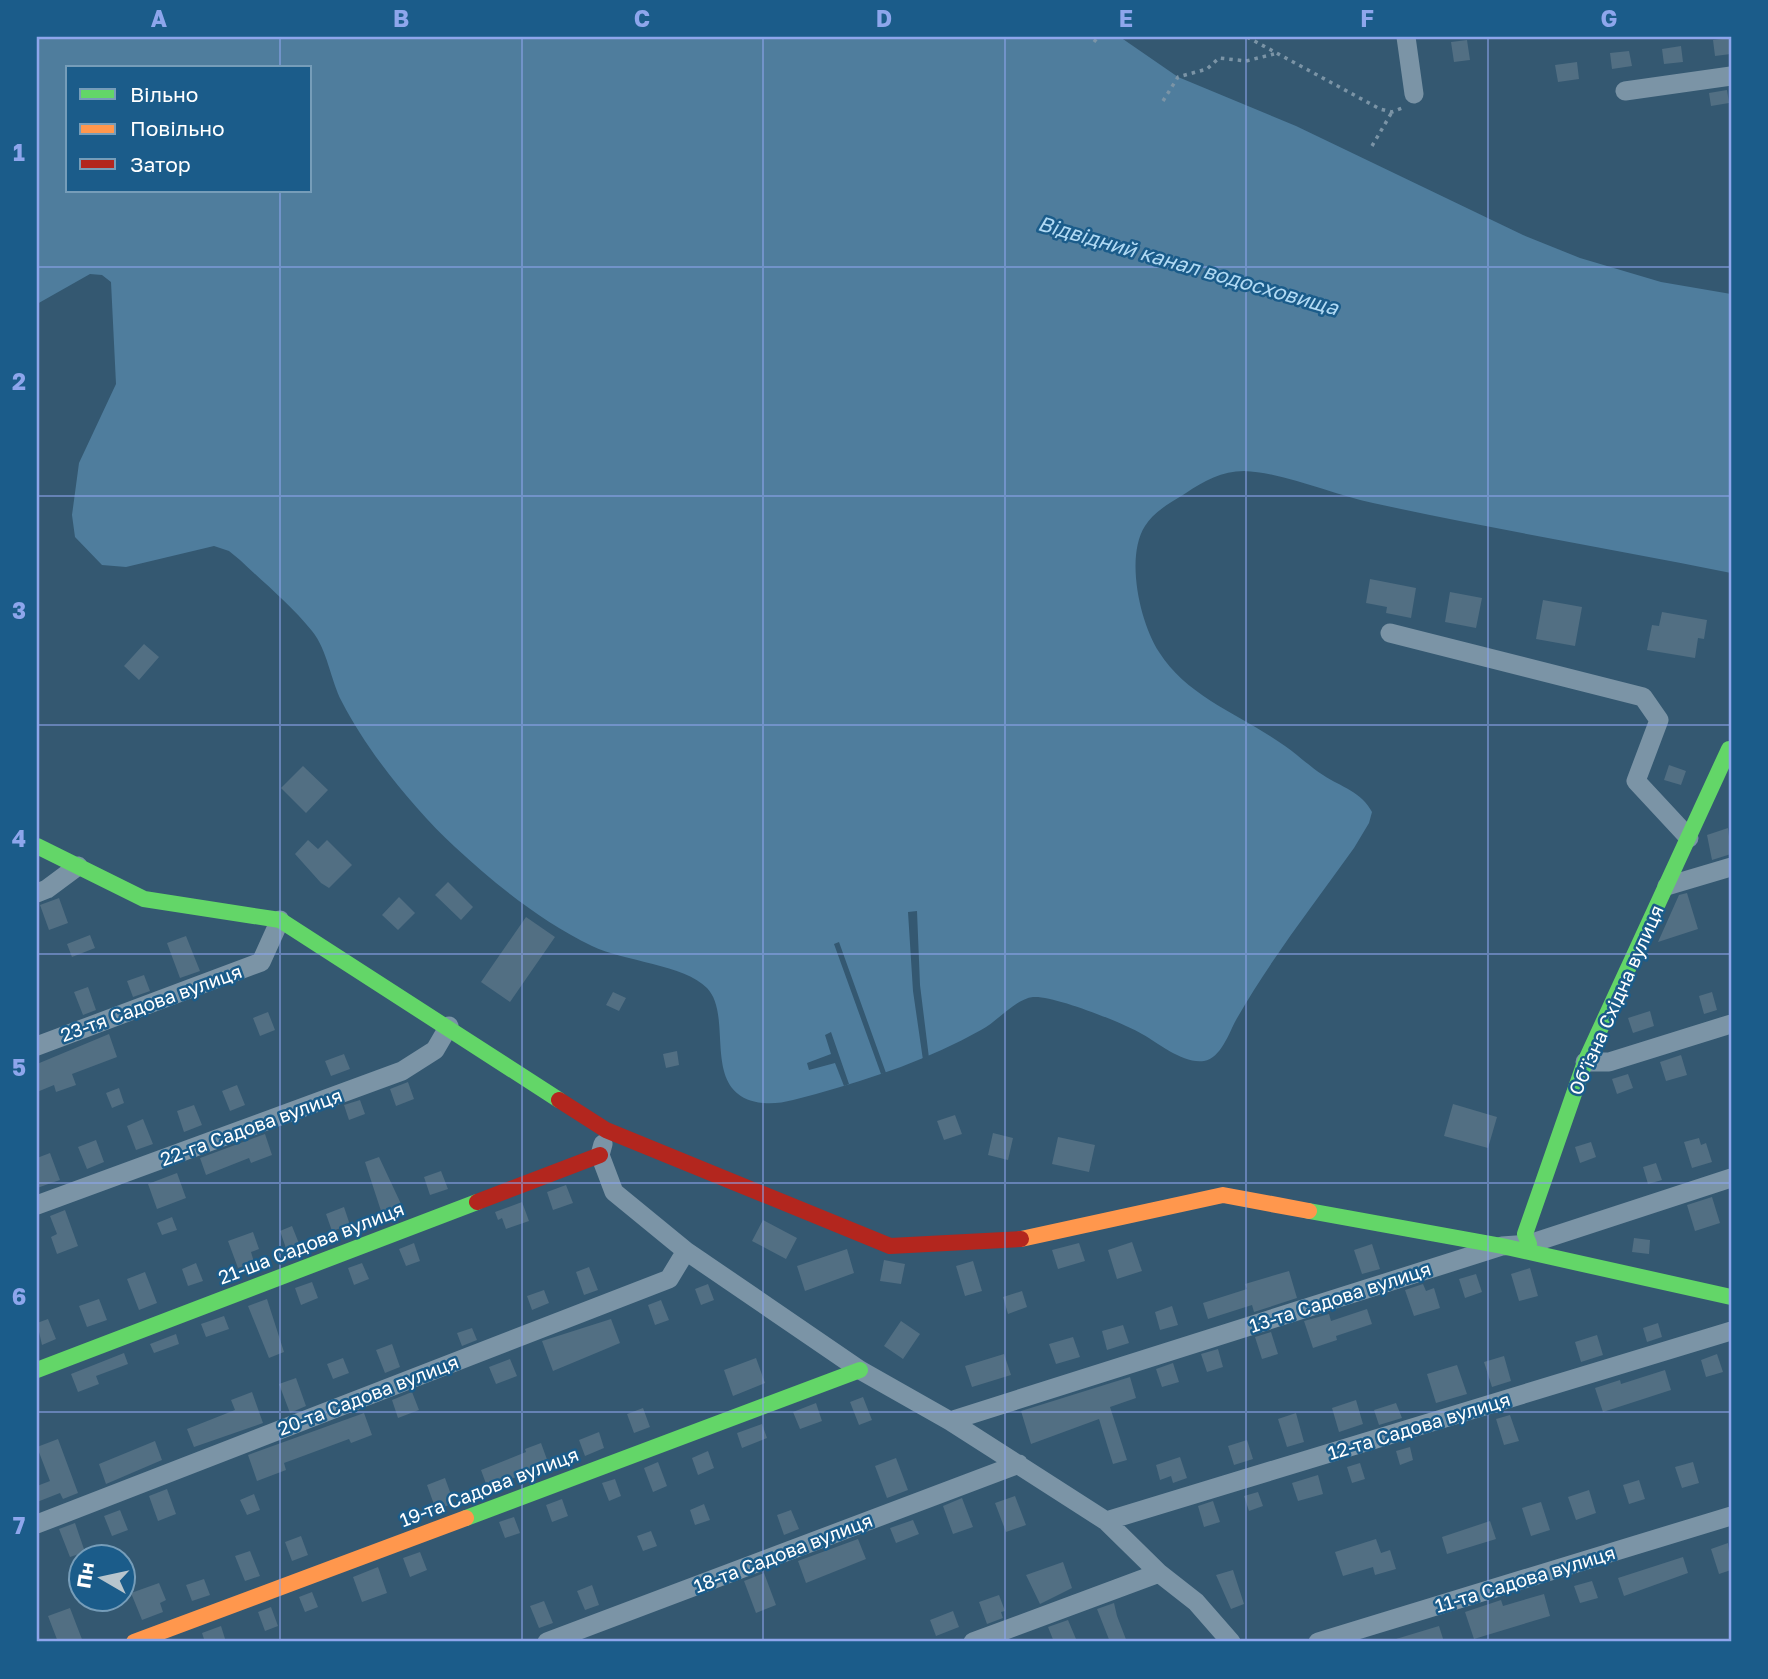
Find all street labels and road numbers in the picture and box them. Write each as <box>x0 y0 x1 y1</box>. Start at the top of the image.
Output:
street label: Обʼїзна Східна вулиця <box>1563 901 1668 1098</box>
street label: 23-тя Садова вулиця <box>57 959 245 1046</box>
street label: 22-га Садова вулиця <box>157 1083 345 1170</box>
street label: 21-ша Садова вулиця <box>215 1196 407 1289</box>
street label: 13-та Садова вулиця <box>1246 1256 1433 1337</box>
street label: 20-та Садова вулиця <box>274 1349 461 1440</box>
street label: 12-та Садова вулиця <box>1325 1387 1513 1464</box>
street label: 19-та Садова вулиця <box>396 1442 582 1531</box>
street label: 18-та Садова вулиця <box>690 1508 876 1597</box>
street label: 11-та Садова вулиця <box>1432 1540 1618 1617</box>

